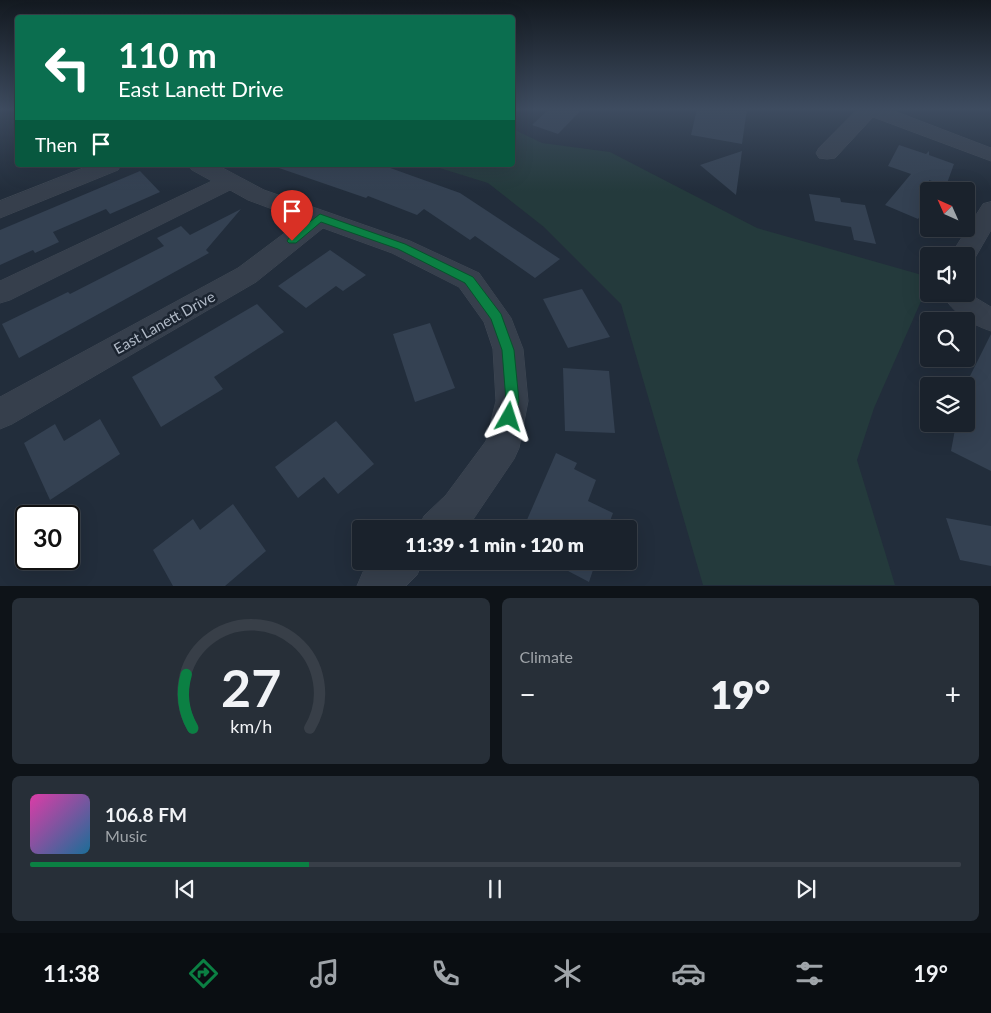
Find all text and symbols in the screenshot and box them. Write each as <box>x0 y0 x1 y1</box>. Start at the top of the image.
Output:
text: 110 m <box>118 33 217 75</box>
icon: left <box>35 35 100 100</box>
text: East Lanett Drive <box>118 75 284 102</box>
icon: arrive <box>87 130 115 158</box>
text: Then <box>35 133 77 156</box>
north arrow <box>920 182 975 238</box>
map controls <box>920 182 975 432</box>
pin <box>271 190 313 241</box>
icon: arrive <box>278 197 306 225</box>
button: sound <box>920 247 975 302</box>
street label: East Lanett Drive <box>110 287 218 357</box>
button: search <box>920 312 975 367</box>
button: layers <box>920 377 975 432</box>
position arrow <box>482 390 534 442</box>
speed limit sign: 30 <box>15 505 80 570</box>
text: 11:39 · 1 min · 120 m <box>405 533 584 556</box>
text: Climate <box>520 647 573 666</box>
text: 27 <box>221 656 281 718</box>
text: 19° <box>710 671 770 717</box>
text: − <box>520 677 536 711</box>
text: + <box>945 677 961 711</box>
text: km/h <box>230 715 272 737</box>
text: 106.8 FM <box>105 803 187 826</box>
text: Music <box>105 826 147 845</box>
icon: previous <box>171 875 199 903</box>
icon: pause <box>481 875 509 903</box>
icon: next <box>792 875 820 903</box>
icon: directions <box>186 956 221 991</box>
icon: music <box>307 956 342 991</box>
icon: phone <box>428 956 463 991</box>
icon: climate <box>550 956 585 991</box>
icon: car <box>671 956 706 991</box>
icon: filters <box>792 956 827 991</box>
text: 11:38 <box>43 960 100 987</box>
text: 19° <box>913 960 948 987</box>

